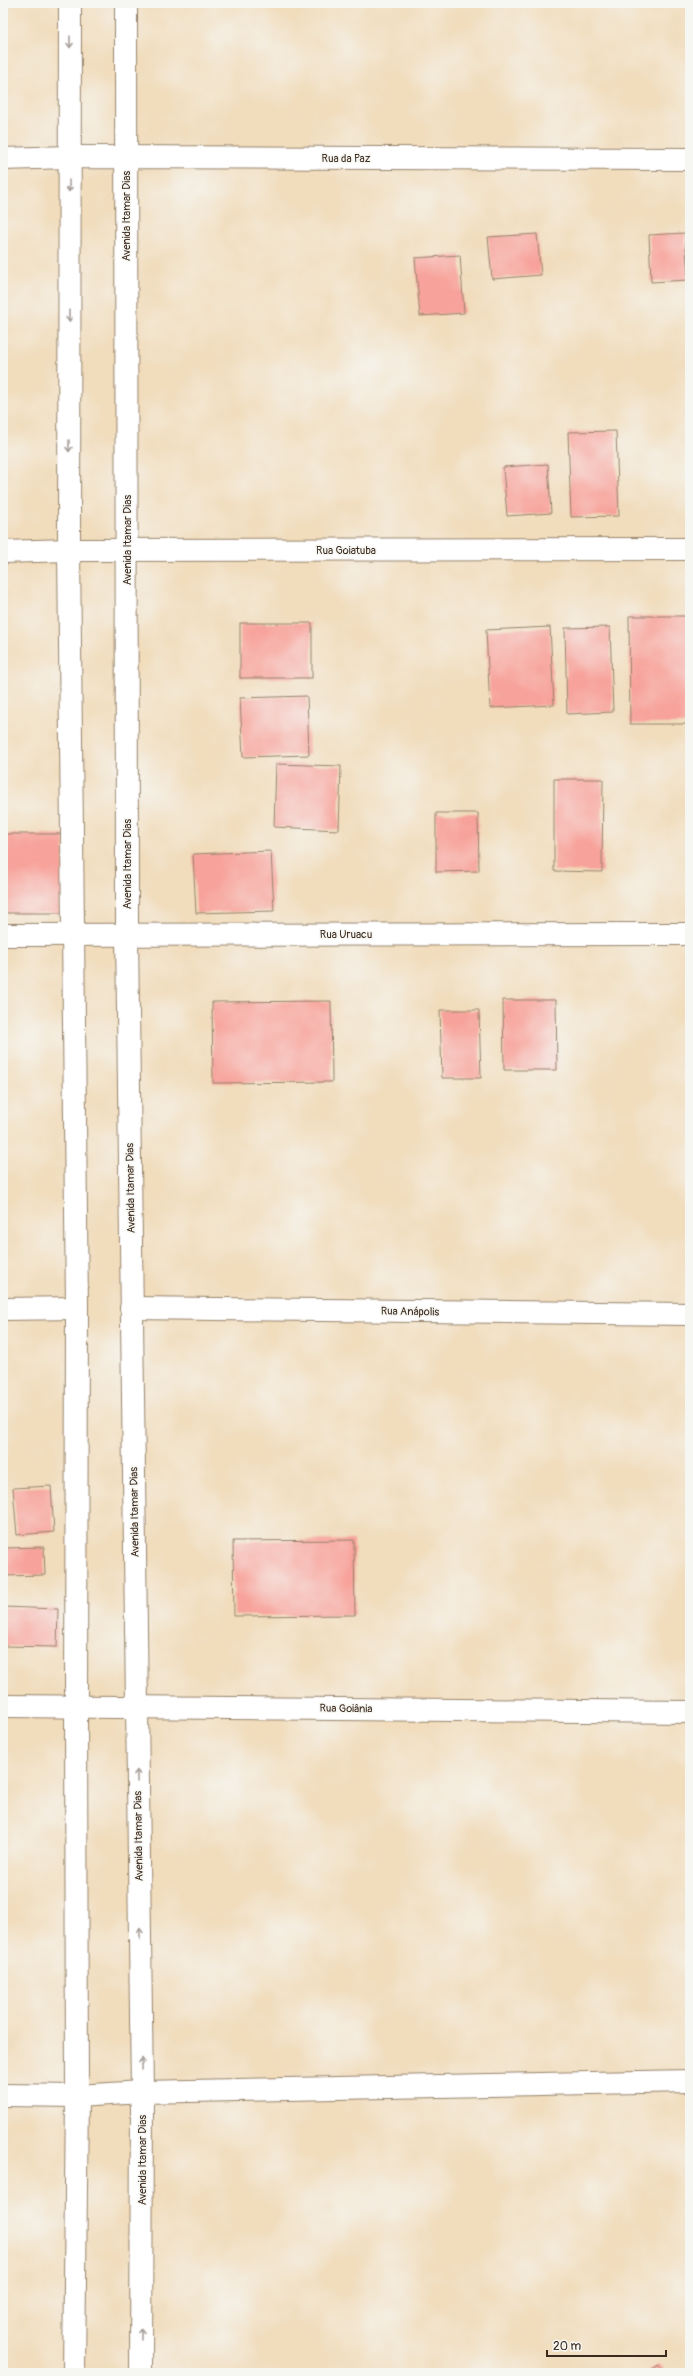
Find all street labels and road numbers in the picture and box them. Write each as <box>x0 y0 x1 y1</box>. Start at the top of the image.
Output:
street label: Rua da Paz <box>322 152 371 165</box>
street label: Avenida Itamar Dias <box>120 171 133 261</box>
street label: Avenida Itamar Dias <box>121 495 134 585</box>
street label: Rua Goiatuba <box>316 544 376 557</box>
street label: Avenida Itamar Dias <box>121 819 134 909</box>
street label: Rua Uruacu <box>320 928 372 941</box>
street label: Avenida Itamar Dias <box>123 1143 138 1233</box>
street label: Rua Anápolis <box>381 1304 439 1319</box>
street label: Avenida Itamar Dias <box>127 1467 142 1557</box>
street label: Rua Goiânia <box>319 1702 373 1715</box>
street label: Avenida Itamar Dias <box>131 1791 146 1881</box>
street label: Avenida Itamar Dias <box>136 2115 149 2205</box>

